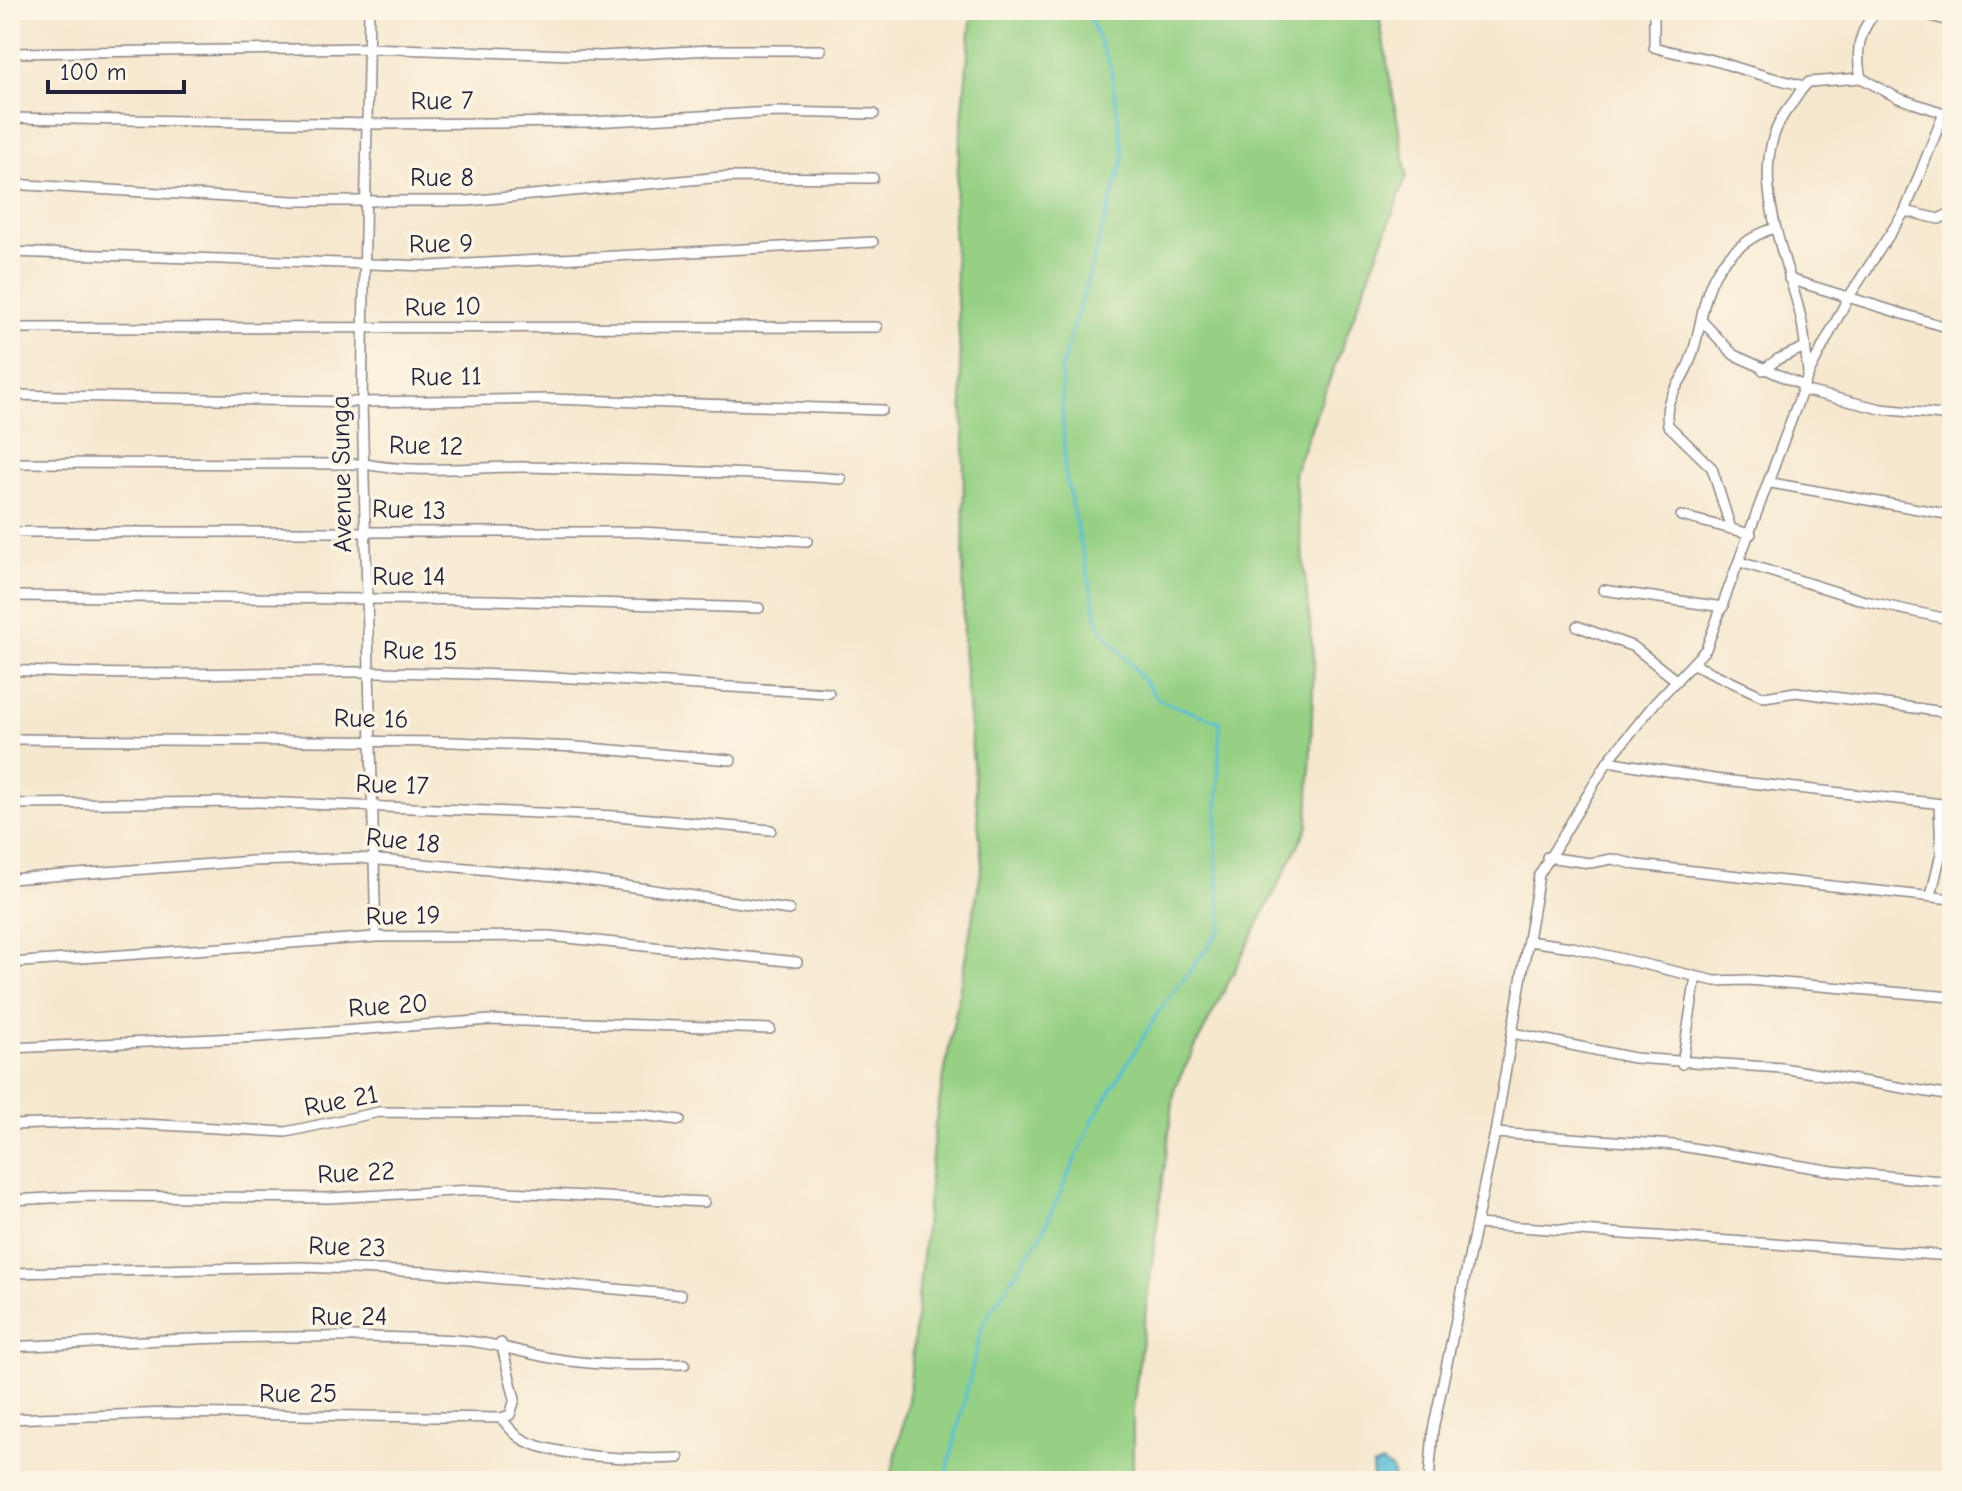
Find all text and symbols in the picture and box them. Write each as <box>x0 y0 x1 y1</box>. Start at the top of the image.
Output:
scale bar <box>48 44 184 94</box>
text: 100 m <box>60 58 127 86</box>
street label: Rue 7 <box>410 85 474 117</box>
street label: Rue 8 <box>410 163 474 193</box>
street label: Rue 9 <box>409 228 473 260</box>
street label: Rue 10 <box>404 291 482 323</box>
street label: Rue 11 <box>410 361 482 393</box>
street label: Avenue Sunga <box>326 395 358 553</box>
street label: Rue 12 <box>389 430 463 462</box>
street label: Rue 13 <box>372 494 446 526</box>
street label: Rue 14 <box>372 562 446 592</box>
street label: Rue 15 <box>382 635 458 667</box>
street label: Rue 16 <box>333 703 409 735</box>
street label: Rue 17 <box>355 769 429 801</box>
street label: Rue 18 <box>365 822 441 860</box>
street label: Rue 19 <box>365 900 441 932</box>
street label: Rue 20 <box>347 988 429 1024</box>
street label: Rue 21 <box>302 1079 380 1123</box>
street label: Rue 22 <box>316 1156 396 1190</box>
street label: Rue 23 <box>308 1231 386 1263</box>
street label: Rue 24 <box>311 1302 387 1332</box>
street label: Rue 25 <box>259 1379 337 1409</box>

